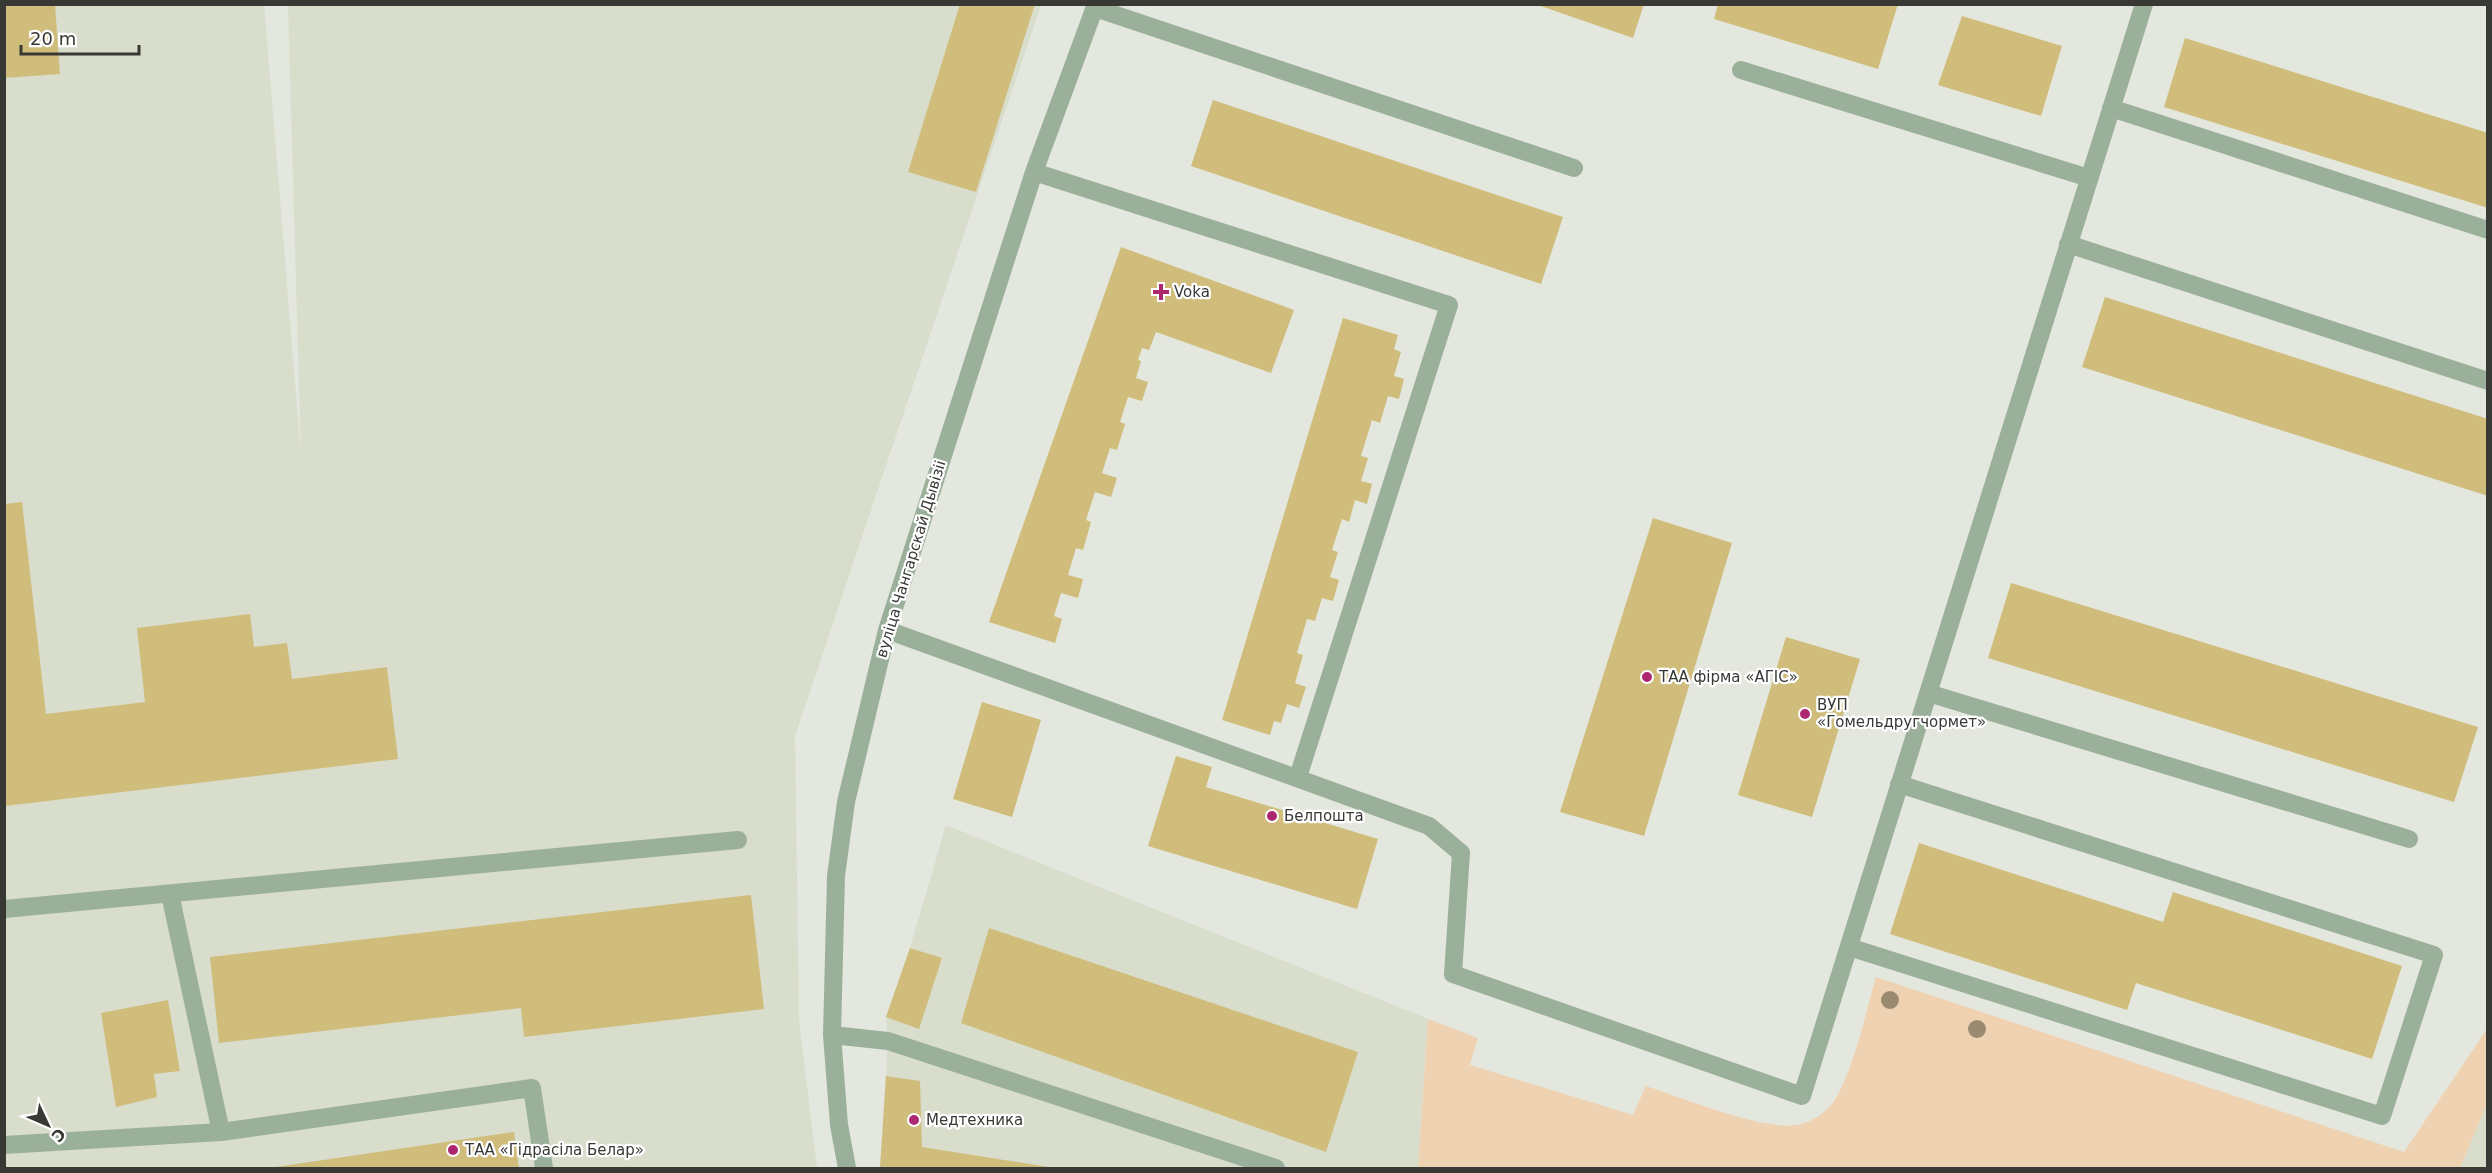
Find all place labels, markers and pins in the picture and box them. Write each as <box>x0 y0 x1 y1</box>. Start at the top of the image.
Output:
marker: Voka <box>1152 283 1170 301</box>
place label: Voka <box>1174 283 1210 301</box>
place label: ТАА фірма «АГІС» <box>1658 668 1798 686</box>
marker: ТАА фірма «АГІС» <box>1640 670 1654 684</box>
place label: ВУП «Гомельдругчормет» <box>1817 696 1986 731</box>
marker: ВУП «Гомельдругчормет» <box>1798 707 1812 721</box>
place label: Белпошта <box>1284 807 1364 825</box>
marker: Белпошта <box>1265 809 1279 823</box>
place label: Медтехника <box>926 1111 1023 1129</box>
marker: Медтехника <box>907 1113 921 1127</box>
place label: ТАА «Гідрасіла Белар» <box>464 1141 644 1159</box>
marker: ТАА «Гідрасіла Белар» <box>446 1143 460 1157</box>

